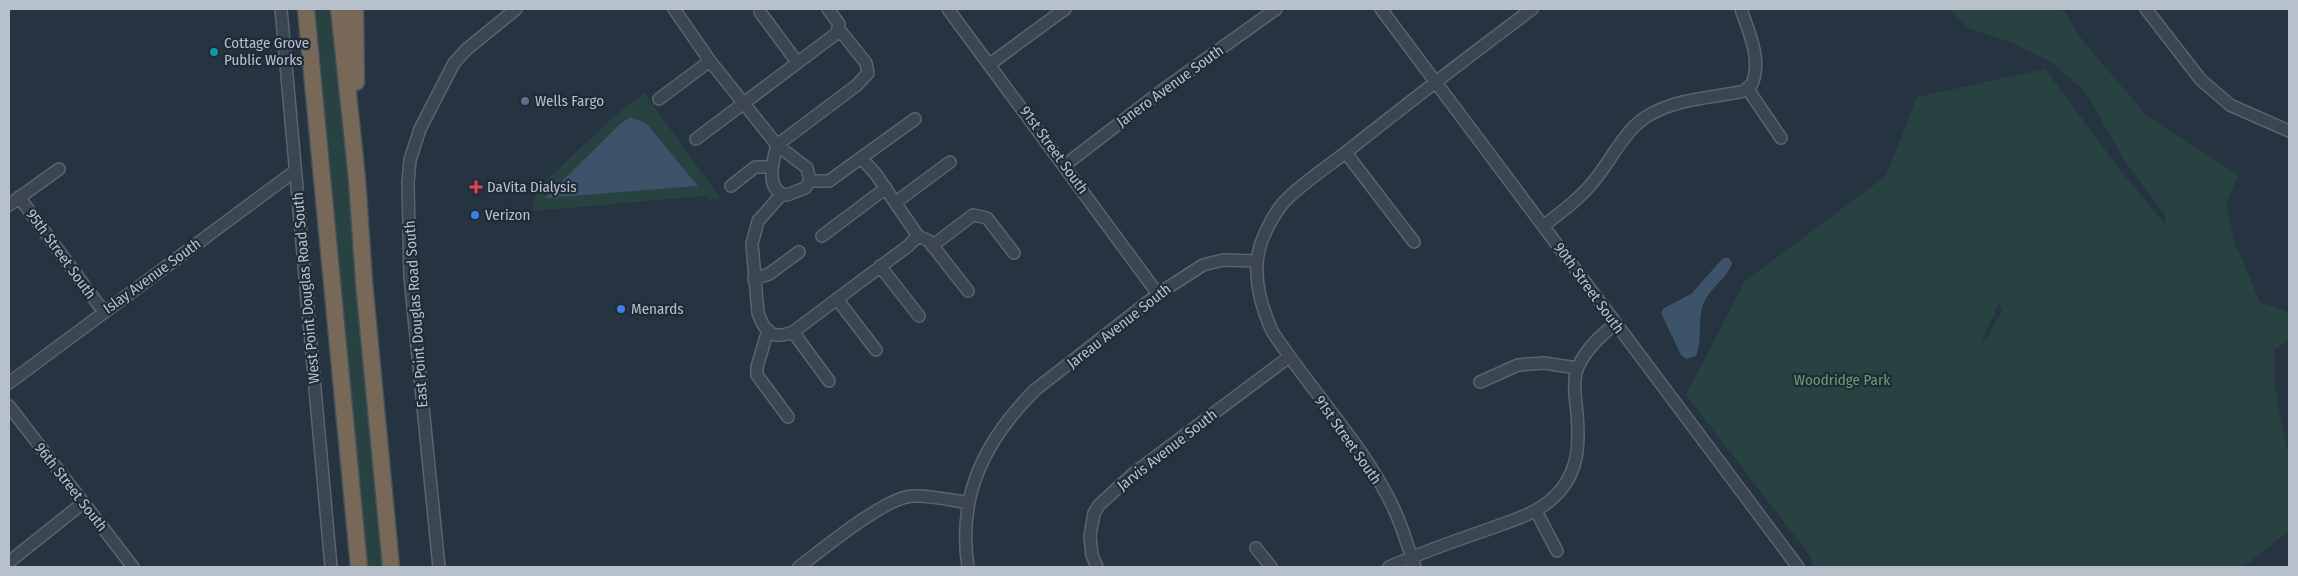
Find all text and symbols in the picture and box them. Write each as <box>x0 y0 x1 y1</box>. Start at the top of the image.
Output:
place label: Cottage Grove Public Works <box>224 34 309 69</box>
street label: Janero Avenue South <box>1113 41 1227 131</box>
marker: Cottage Grove Public Works <box>208 46 220 58</box>
place label: Wells Fargo <box>535 92 604 110</box>
marker: Wells Fargo <box>519 95 531 107</box>
street label: 91st Street South <box>1016 103 1092 197</box>
place label: DaVita Dialysis <box>487 178 577 196</box>
marker: DaVita Dialysis <box>469 180 483 194</box>
street label: West Point Douglas Road South <box>289 192 323 384</box>
street label: 95th Street South <box>22 206 100 302</box>
place label: Verizon <box>485 206 530 224</box>
marker: Verizon <box>469 209 481 221</box>
street label: East Point Douglas Road South <box>400 220 432 408</box>
street label: Islay Avenue South <box>100 235 204 317</box>
street label: 90th Street South <box>1550 239 1628 337</box>
street label: Jareau Avenue South <box>1063 280 1175 372</box>
place label: Menards <box>631 300 684 318</box>
marker: Menards <box>615 303 627 315</box>
park label: Woodridge Park <box>1794 371 1890 389</box>
street label: 91st Street South <box>1311 392 1385 488</box>
street label: Jarvis Avenue South <box>1114 405 1220 495</box>
street label: 96th Street South <box>31 439 111 535</box>

